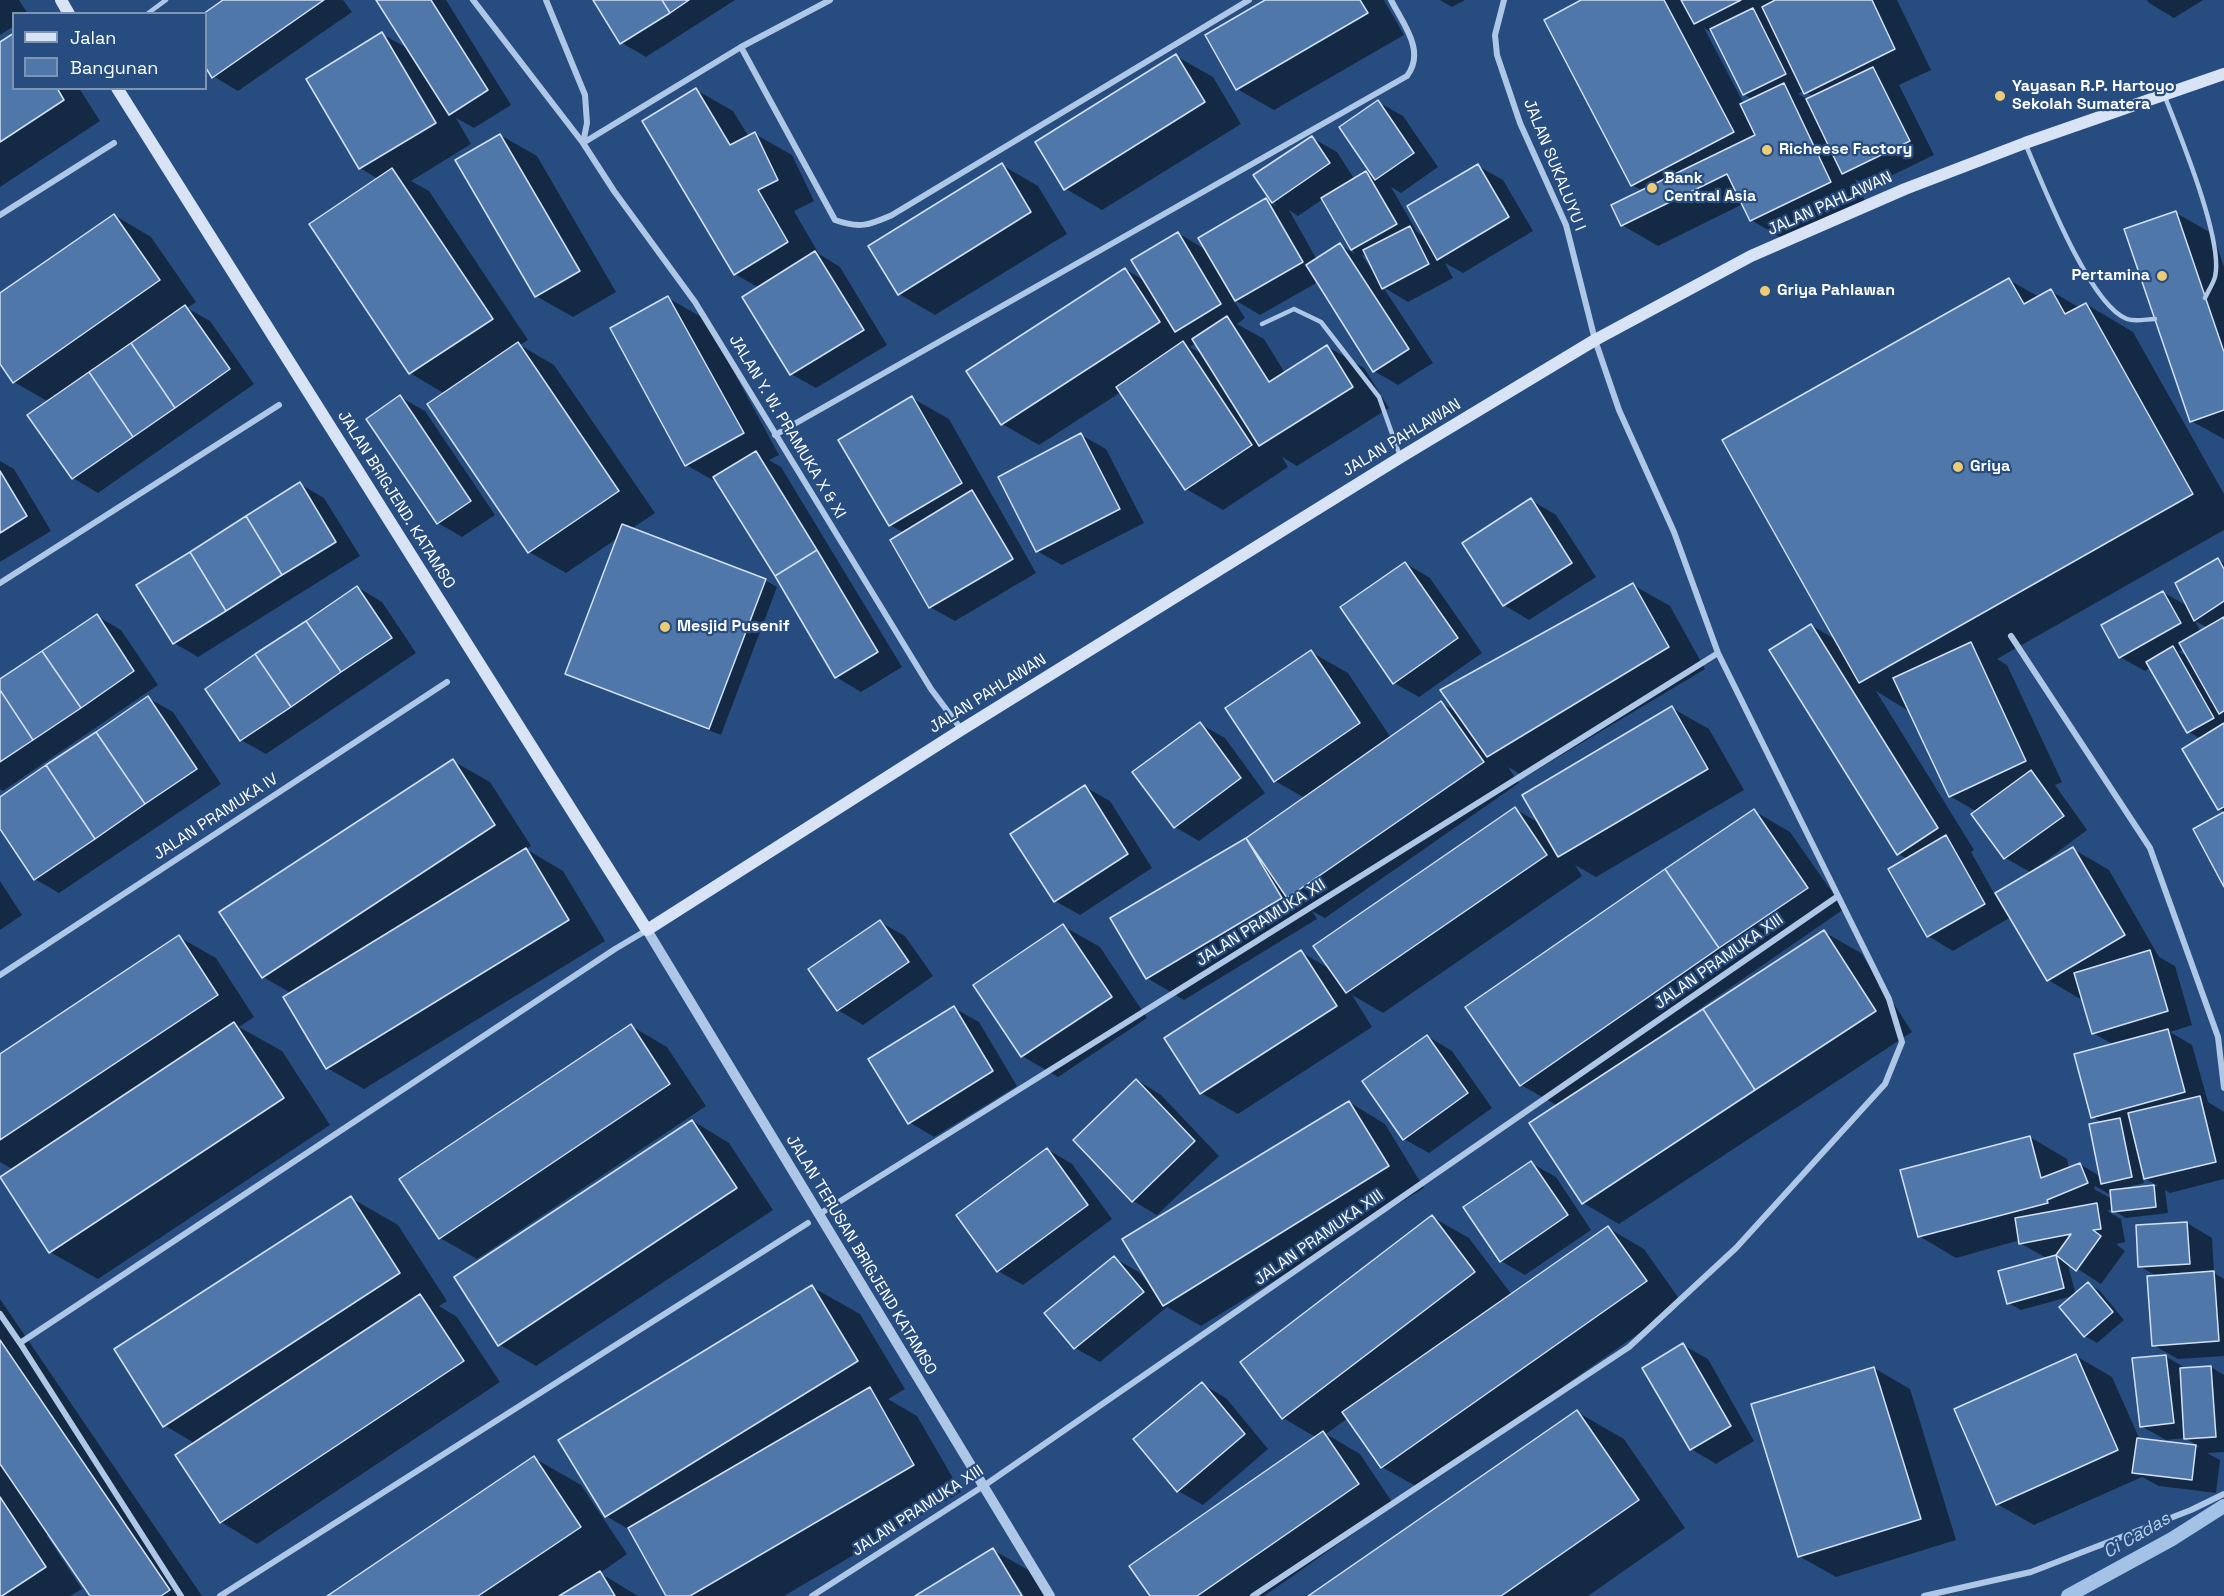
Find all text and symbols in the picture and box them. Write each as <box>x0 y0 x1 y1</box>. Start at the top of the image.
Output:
legend <box>12 12 207 90</box>
text: Jalan <box>70 26 116 49</box>
text: Bangunan <box>70 56 158 79</box>
place label: Yayasan R.P. Hartoyo Sekolah Sumatera <box>2012 77 2175 115</box>
marker: Yayasan R.P. Hartoyo Sekolah Sumatera <box>1993 89 2007 103</box>
street label: JALAN SUKALUYU I <box>1519 96 1589 234</box>
place label: Richeese Factory <box>1779 140 1912 160</box>
marker: Richeese Factory <box>1760 143 1774 157</box>
street label: JALAN PAHLAWAN <box>1765 168 1895 240</box>
place label: Bank Central Asia <box>1664 169 1756 207</box>
marker: Bank Central Asia <box>1645 181 1659 195</box>
place label: Pertamina <box>2071 266 2150 286</box>
marker: Pertamina <box>2155 269 2169 283</box>
place label: Griya Pahlawan <box>1777 281 1895 301</box>
marker: Griya Pahlawan <box>1758 284 1772 298</box>
street label: JALAN Y. W. PRAMUKA X & XI <box>724 332 850 522</box>
street label: JALAN PAHLAWAN <box>1339 395 1465 481</box>
street label: JALAN BRIGJEND. KATAMSO <box>333 407 459 593</box>
place label: Griya <box>1970 457 2010 477</box>
marker: Griya <box>1951 460 1965 474</box>
place label: Mesjid Pusenif <box>677 617 790 637</box>
marker: Mesjid Pusenif <box>658 620 672 634</box>
street label: JALAN PAHLAWAN <box>926 650 1050 738</box>
street label: JALAN PRAMUKA IV <box>150 770 282 864</box>
street label: JALAN PRAMUKA XII <box>1193 875 1329 971</box>
street label: JALAN PRAMUKA XIII <box>1651 910 1787 1014</box>
street label: JALAN TERUSAN BRIGJEND KATAMSO <box>782 1131 940 1379</box>
street label: JALAN PRAMUKA XIII <box>1251 1186 1387 1290</box>
street label: JALAN PRAMUKA XIII <box>849 1461 987 1561</box>
water label: Ci Cadas <box>2100 1508 2174 1564</box>

